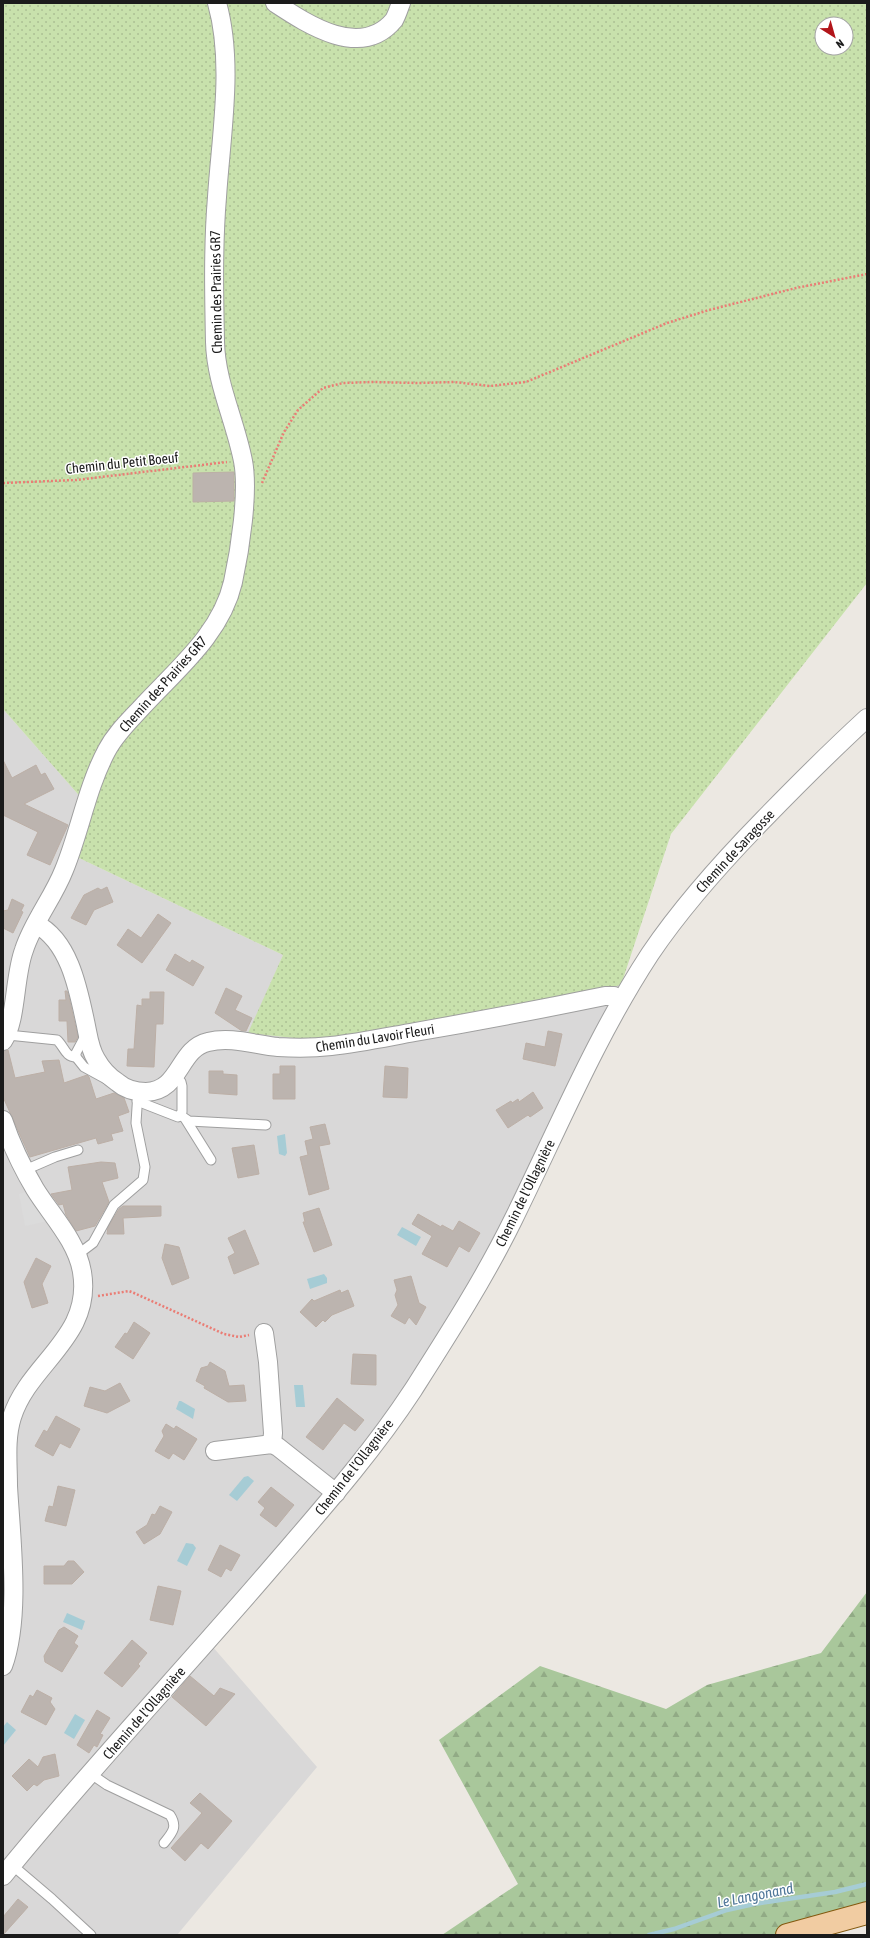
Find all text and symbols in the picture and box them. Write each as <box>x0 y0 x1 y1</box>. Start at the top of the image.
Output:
north arrow <box>814 16 854 56</box>
text: N <box>834 37 846 51</box>
street label: Chemin des Prairies GR7 <box>207 230 225 354</box>
street label: Chemin du Petit Boeuf <box>65 449 179 477</box>
street label: Chemin des Prairies GR7 <box>116 633 210 735</box>
street label: Chemin de Saragosse <box>692 806 778 896</box>
street label: Chemin du Lavoir Fleuri <box>315 1021 435 1055</box>
street label: Chemin de l'Ollagnière <box>492 1137 558 1249</box>
street label: Chemin de l'Ollagnière <box>312 1416 396 1518</box>
street label: Chemin de l'Ollagnière <box>99 1663 189 1763</box>
water label: Le Langonand <box>715 1879 795 1911</box>

